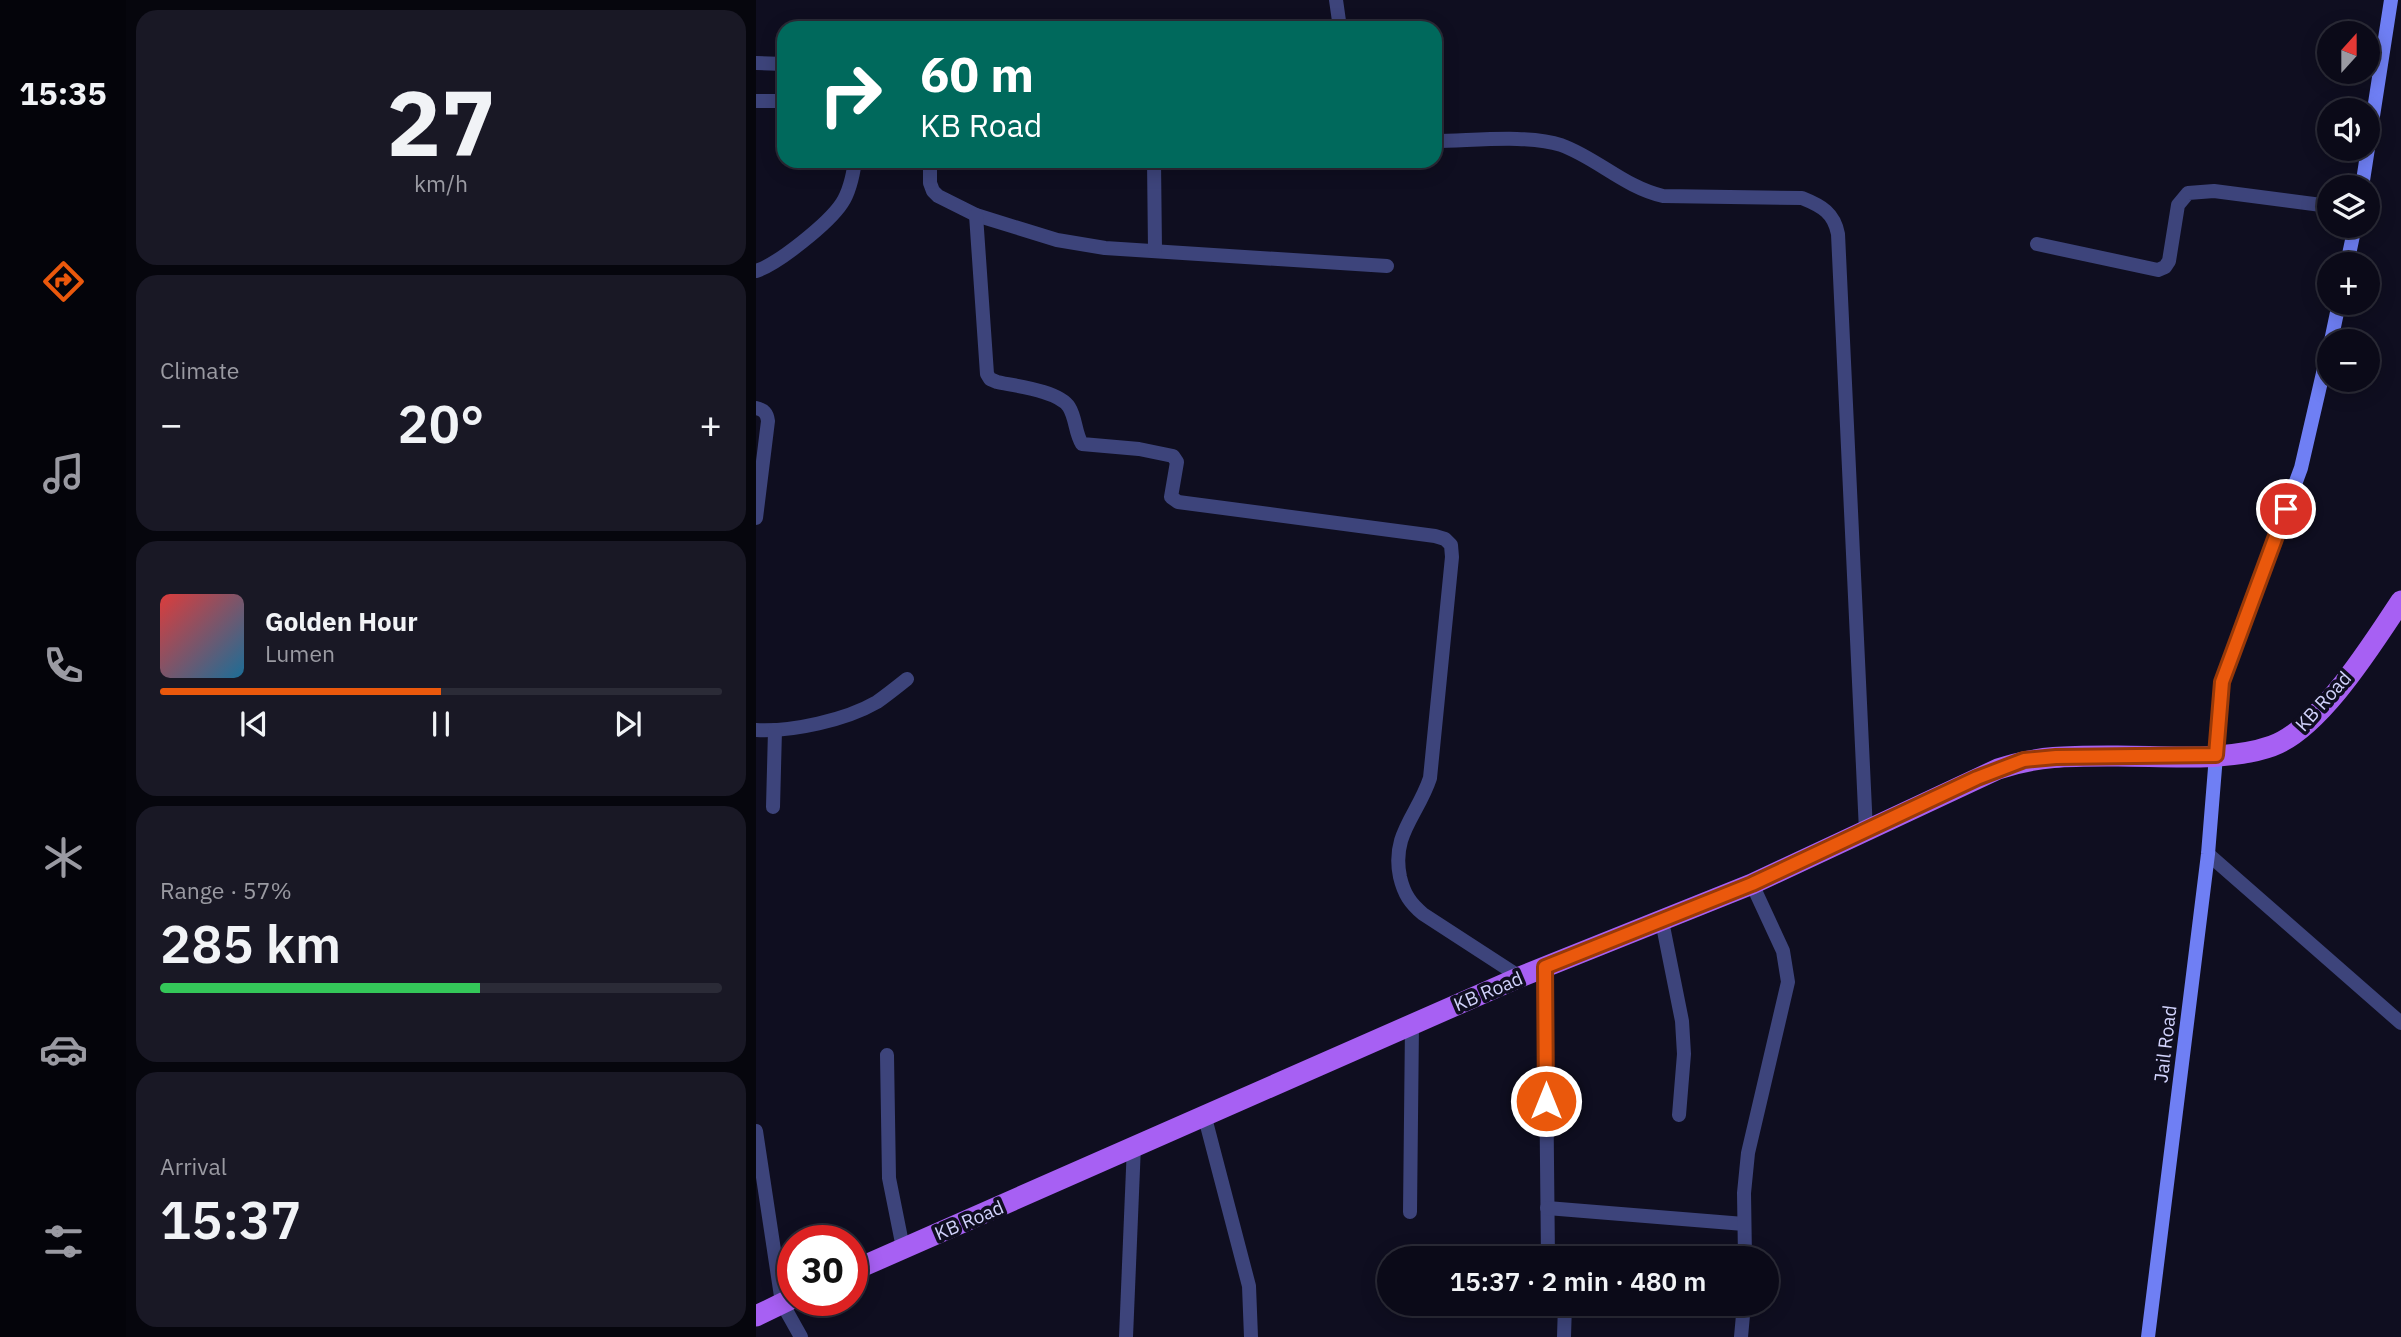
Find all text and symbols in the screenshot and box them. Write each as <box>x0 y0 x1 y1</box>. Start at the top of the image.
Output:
north arrow <box>2317 21 2380 84</box>
map controls <box>2317 21 2380 392</box>
text: 60 m <box>920 42 1034 105</box>
icon: right <box>805 49 896 140</box>
text: 27 <box>386 63 496 181</box>
text: 15:35 <box>19 72 107 114</box>
button: sound <box>2317 98 2380 161</box>
text: KB Road <box>920 104 1042 146</box>
text: km/h <box>414 168 468 198</box>
button: layers <box>2317 175 2380 238</box>
button: + <box>2317 252 2380 315</box>
icon: directions <box>39 257 88 306</box>
button: − <box>2317 329 2380 392</box>
text: Climate <box>160 355 239 385</box>
text: 20° <box>398 390 484 457</box>
text: − <box>160 399 183 448</box>
text: + <box>699 399 722 448</box>
icon: music <box>39 449 88 498</box>
pin <box>2256 479 2316 539</box>
icon: arrive <box>2267 490 2305 528</box>
text: Golden Hour <box>265 604 418 638</box>
text: Lumen <box>265 638 335 668</box>
icon: phone <box>39 641 88 690</box>
street label: KB Road <box>2290 666 2356 736</box>
icon: previous <box>235 705 273 743</box>
icon: pause <box>422 705 460 743</box>
icon: next <box>609 705 647 743</box>
icon: climate <box>39 833 88 882</box>
text: Range · 57% <box>160 875 292 905</box>
text: 285 km <box>160 910 341 977</box>
street label: KB Road <box>1450 966 1526 1016</box>
street label: Jail Road <box>2148 1004 2182 1084</box>
icon: car <box>39 1025 88 1074</box>
position arrow <box>1509 1064 1583 1138</box>
text: Arrival <box>160 1151 227 1181</box>
text: 15:37 <box>160 1186 301 1253</box>
street label: KB Road <box>931 1195 1007 1245</box>
icon: filters <box>39 1217 88 1266</box>
speed limit sign: 30 <box>777 1225 868 1316</box>
text: 15:37 · 2 min · 480 m <box>1450 1264 1706 1298</box>

